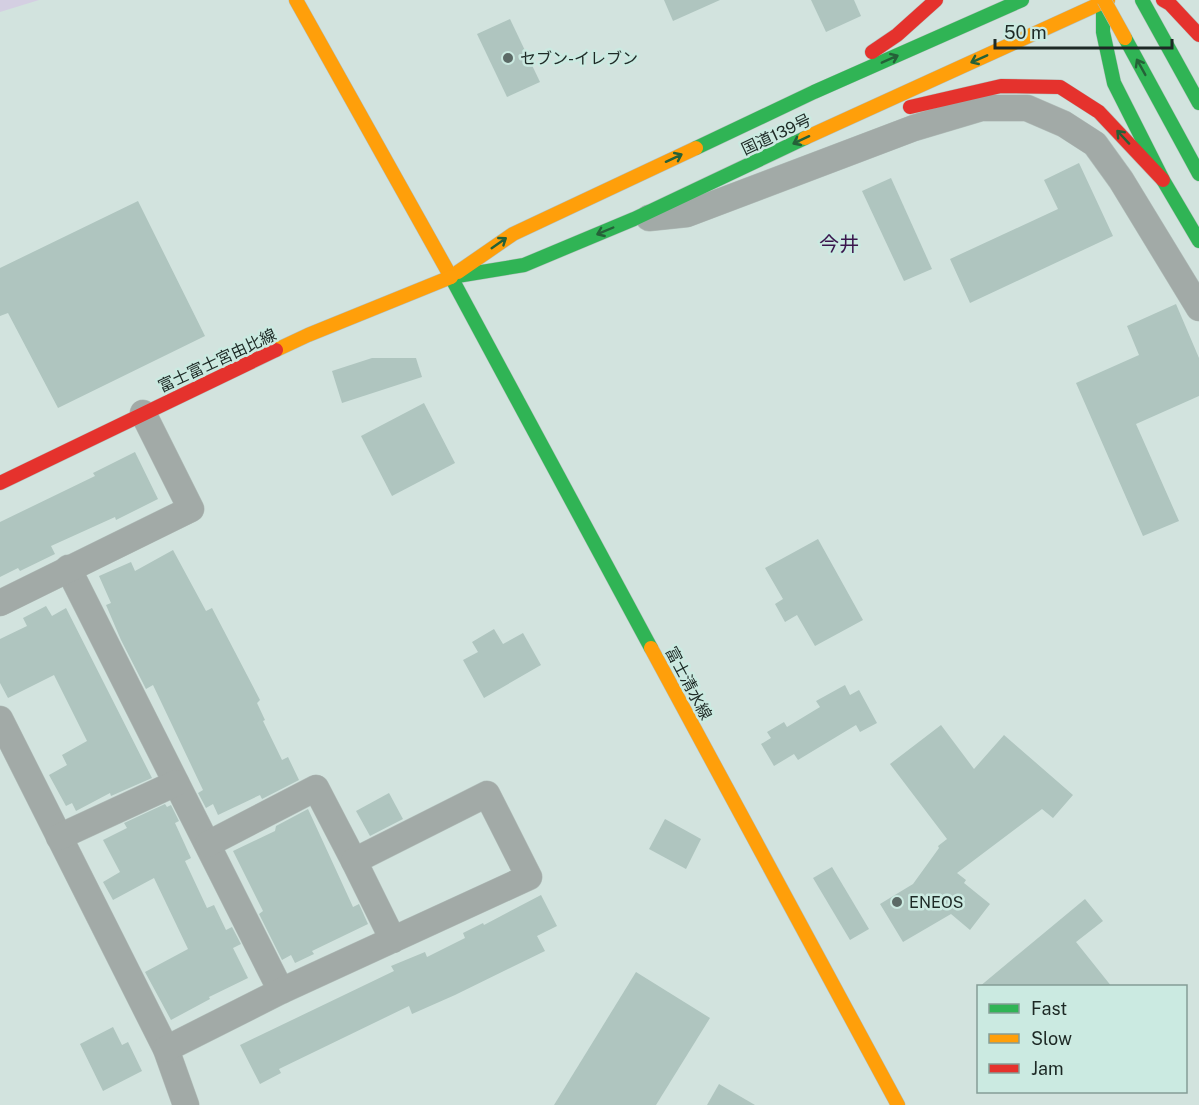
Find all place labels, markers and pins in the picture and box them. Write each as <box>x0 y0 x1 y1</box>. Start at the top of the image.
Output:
place label: セブン-イレブン <box>520 49 638 68</box>
marker: セブン-イレブン <box>501 51 515 65</box>
place label: ENEOS <box>909 893 963 912</box>
marker: ENEOS <box>890 895 904 909</box>

